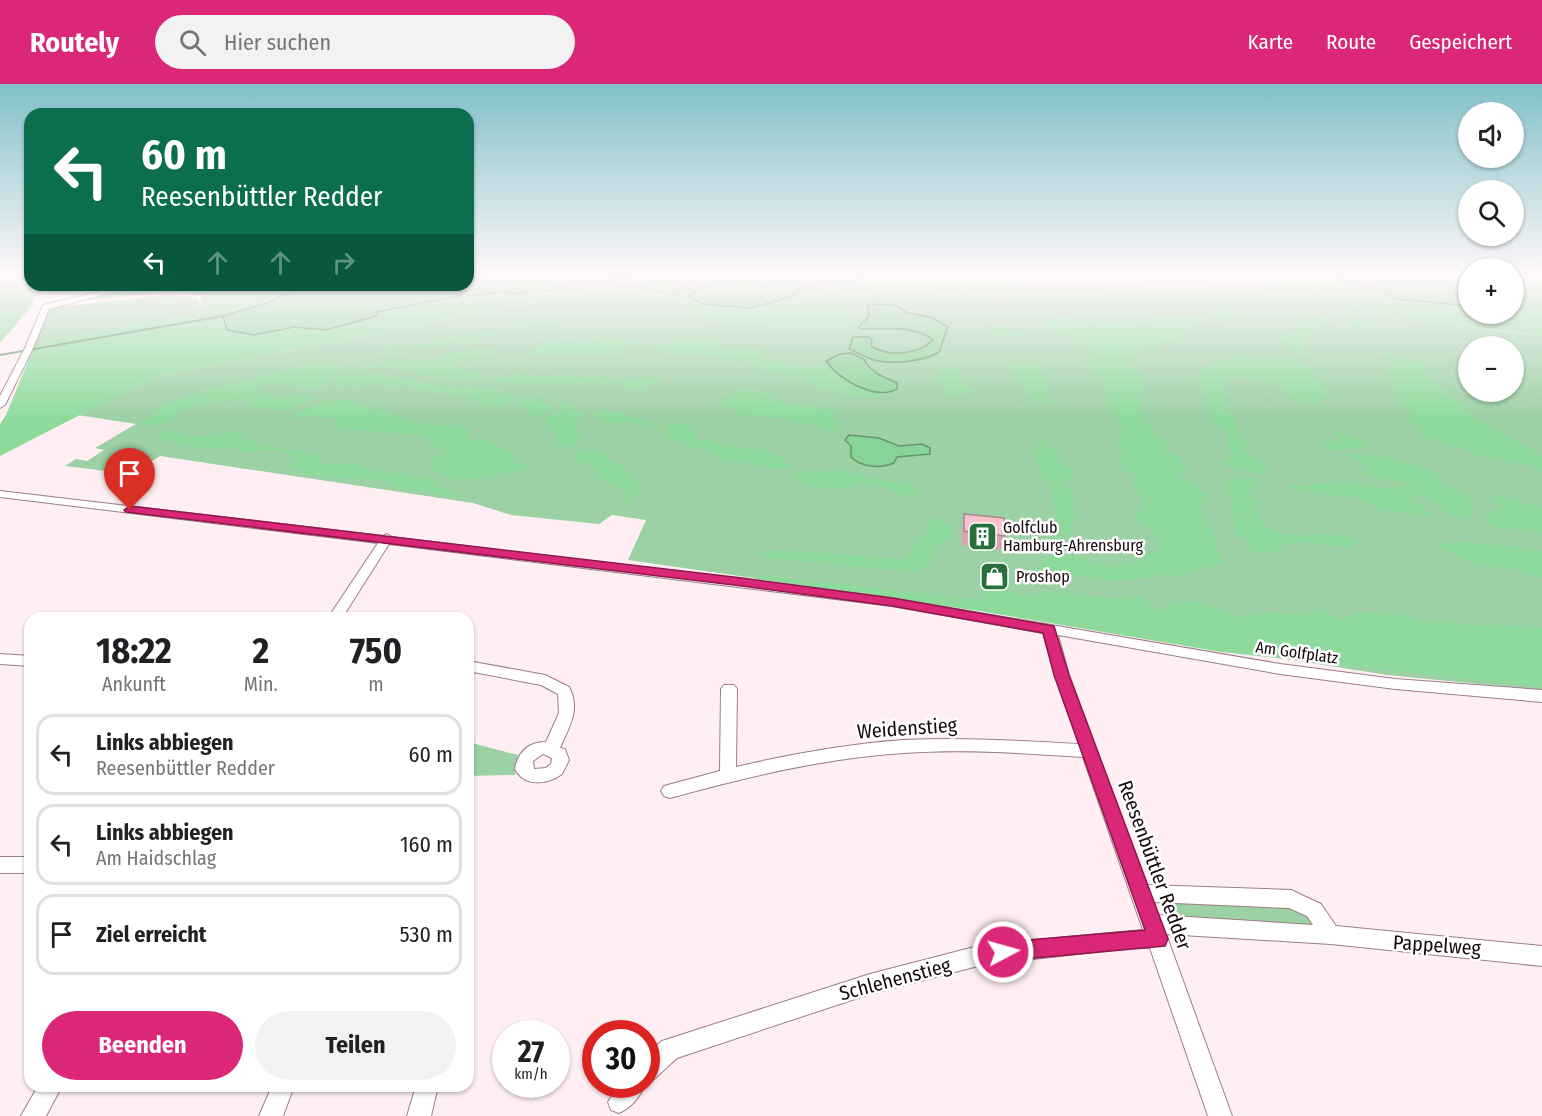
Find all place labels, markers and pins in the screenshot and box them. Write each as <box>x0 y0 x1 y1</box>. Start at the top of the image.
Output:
pin <box>104 448 155 510</box>
place label: Golfclub Hamburg-Ahrensburg <box>1003 518 1144 555</box>
building icon: Golfclub Hamburg-Ahrensburg <box>966 520 998 552</box>
shop icon: Proshop <box>979 560 1011 592</box>
place label: Proshop <box>1016 567 1070 586</box>

